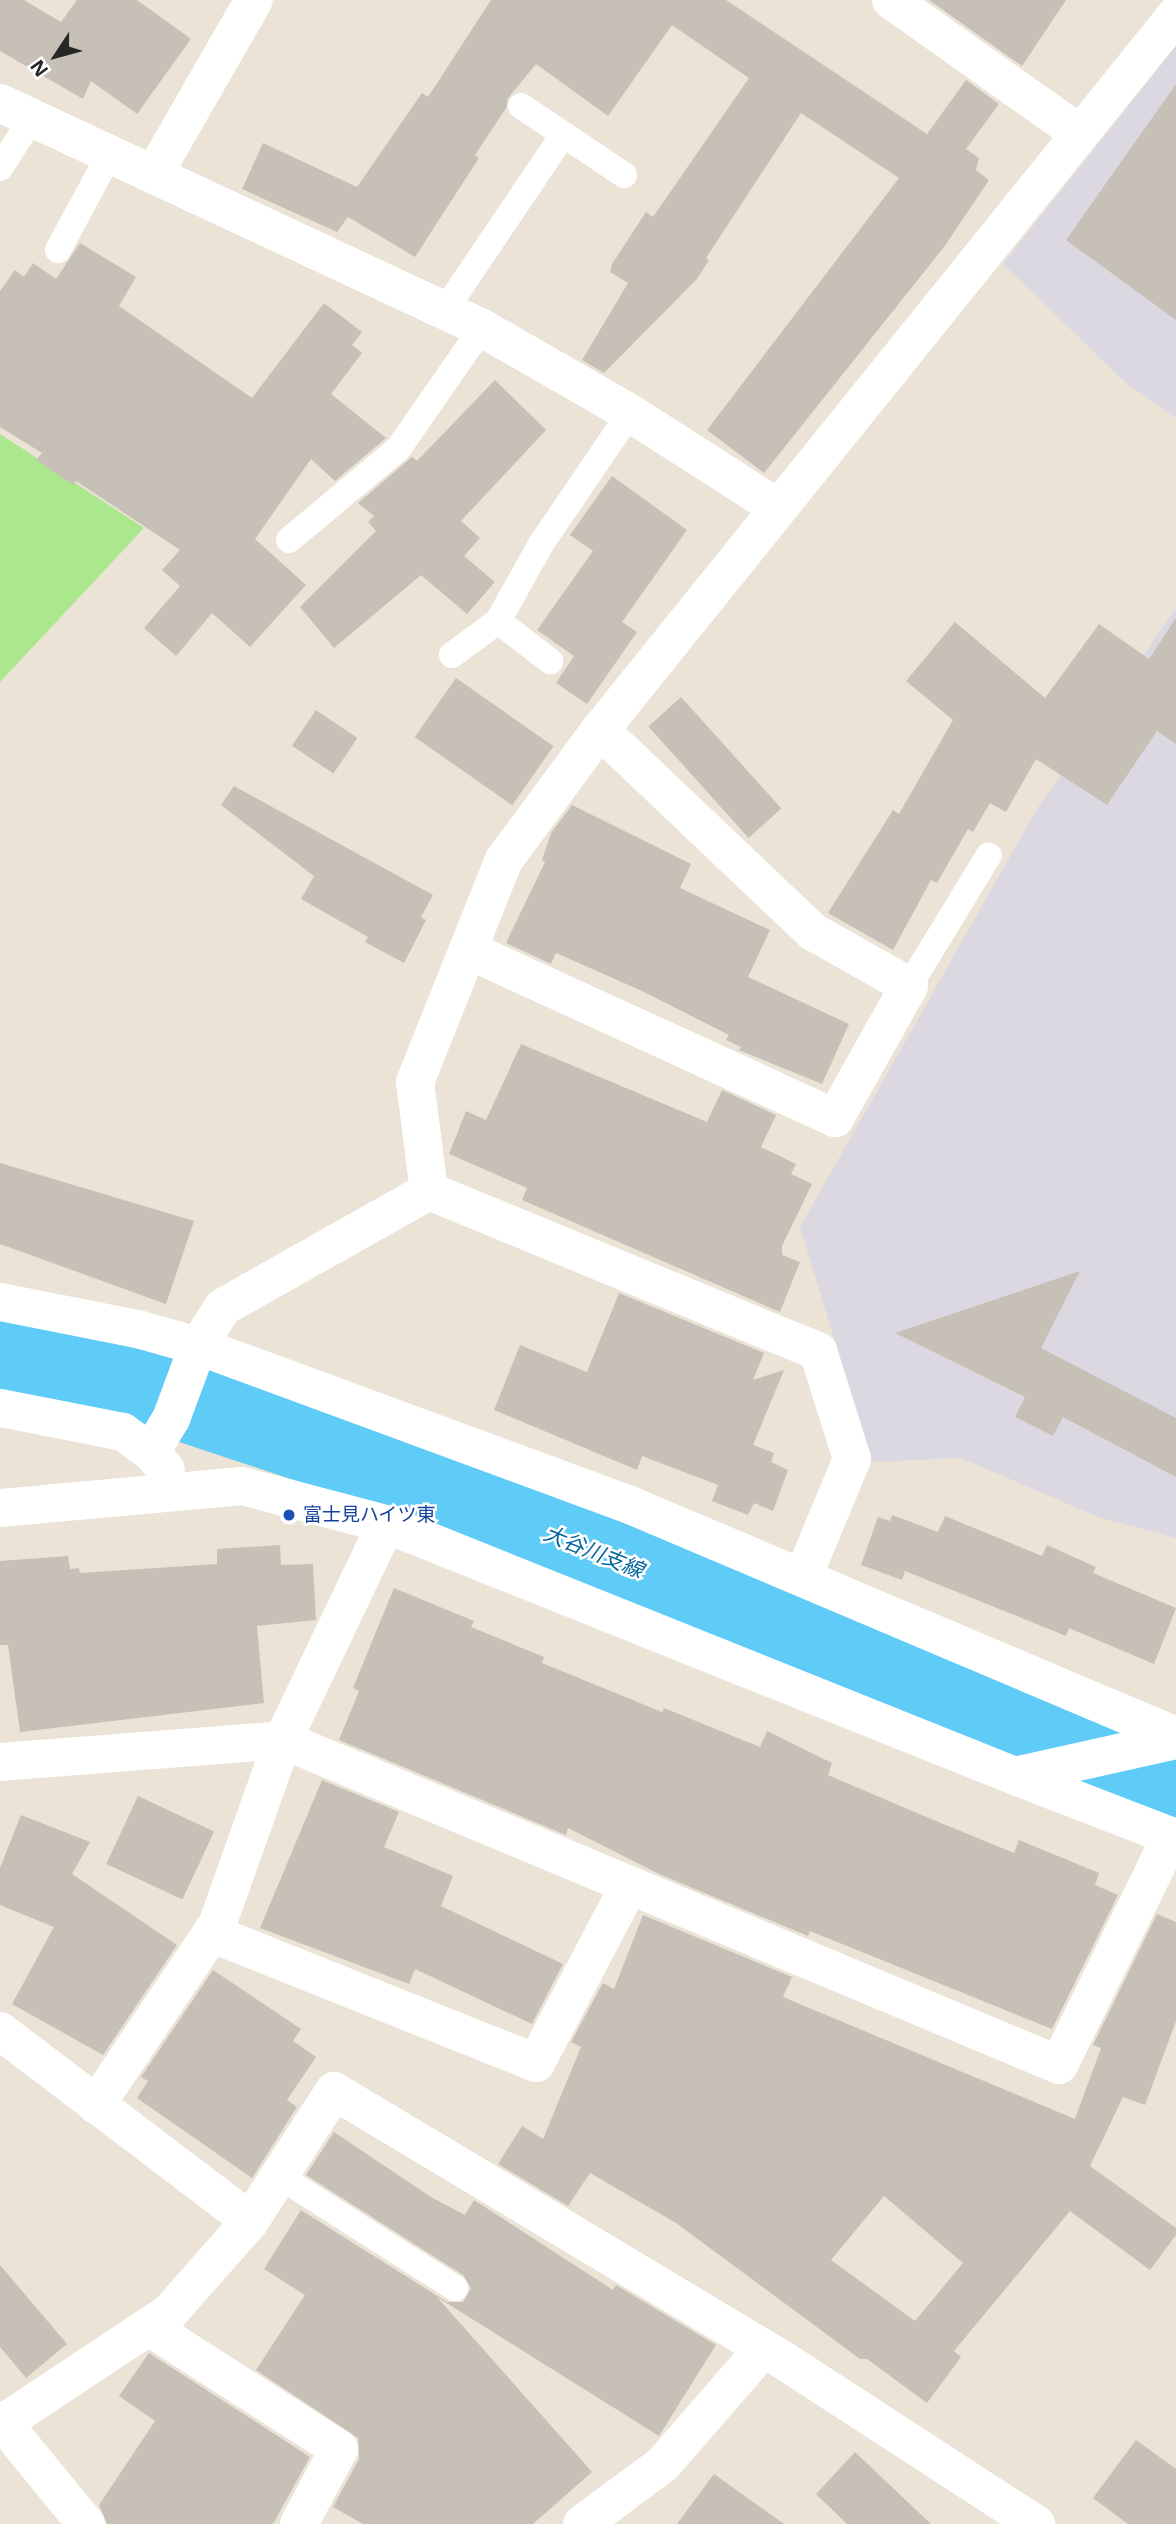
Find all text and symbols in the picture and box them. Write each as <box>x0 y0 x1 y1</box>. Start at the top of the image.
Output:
north arrow <box>21 21 91 91</box>
text: N <box>24 54 54 82</box>
place label: 富士見ハイツ東 <box>303 1504 436 1526</box>
marker: 富士見ハイツ東 <box>281 1507 297 1523</box>
water label: 大谷川支線 <box>541 1520 647 1582</box>

